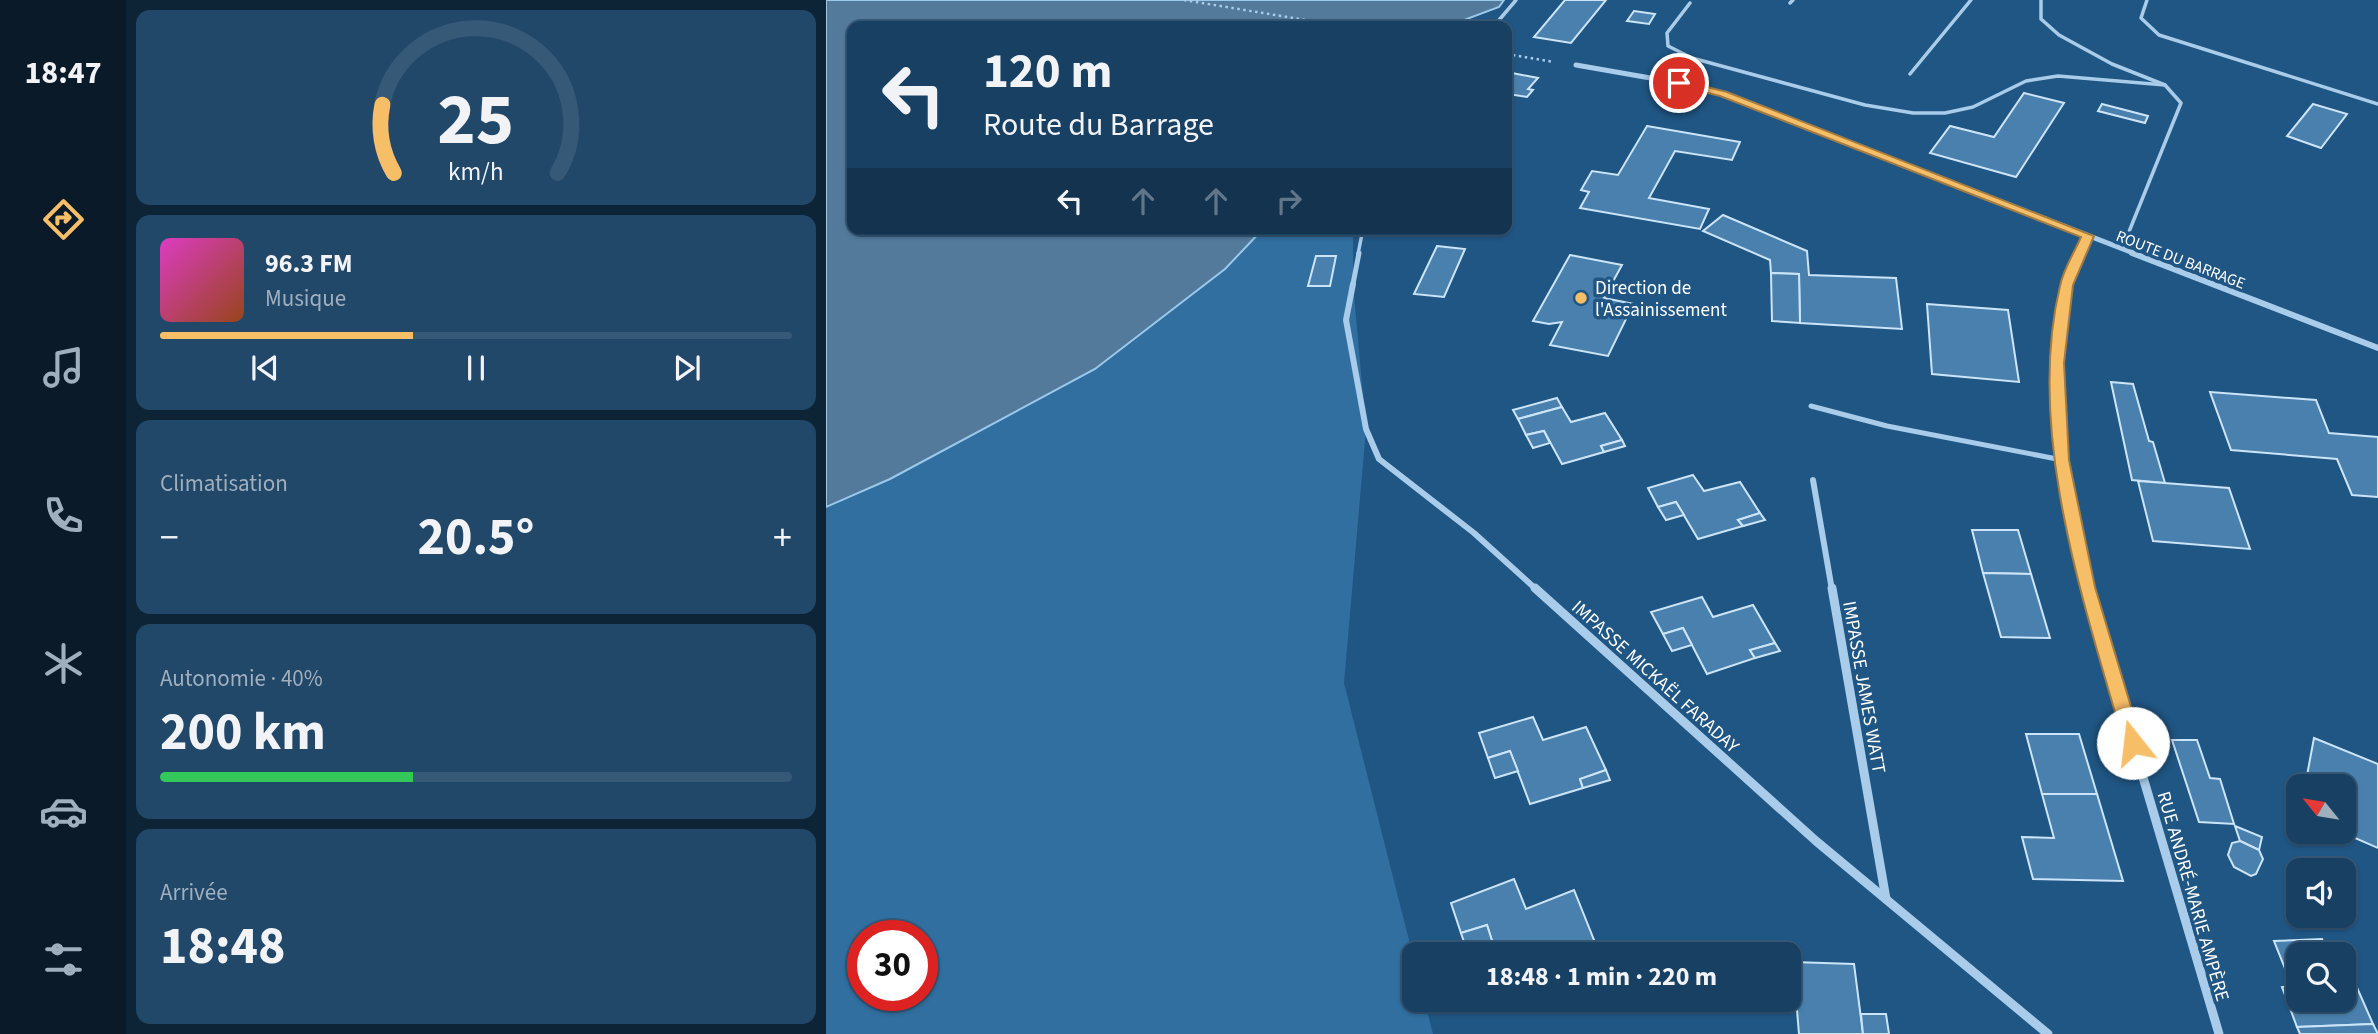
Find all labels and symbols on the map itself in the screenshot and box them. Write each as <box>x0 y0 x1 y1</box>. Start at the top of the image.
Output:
pin <box>1649 53 1709 113</box>
street label: ROUTE DU BARRAGE <box>2113 225 2248 295</box>
place label: Direction de l'Assainissement <box>1595 275 1727 324</box>
marker: Direction de l'Assainissement <box>1573 290 1589 306</box>
street label: IMPASSE MICKAËL FARADAY <box>1565 594 1745 760</box>
street label: IMPASSE JAMES WATT <box>1835 599 1892 776</box>
position arrow <box>2096 706 2170 780</box>
north arrow <box>2286 774 2356 844</box>
street label: RUE ANDRÉ-MARIE AMPÈRE <box>2150 788 2235 1005</box>
speed limit sign: 30 <box>847 920 938 1011</box>

